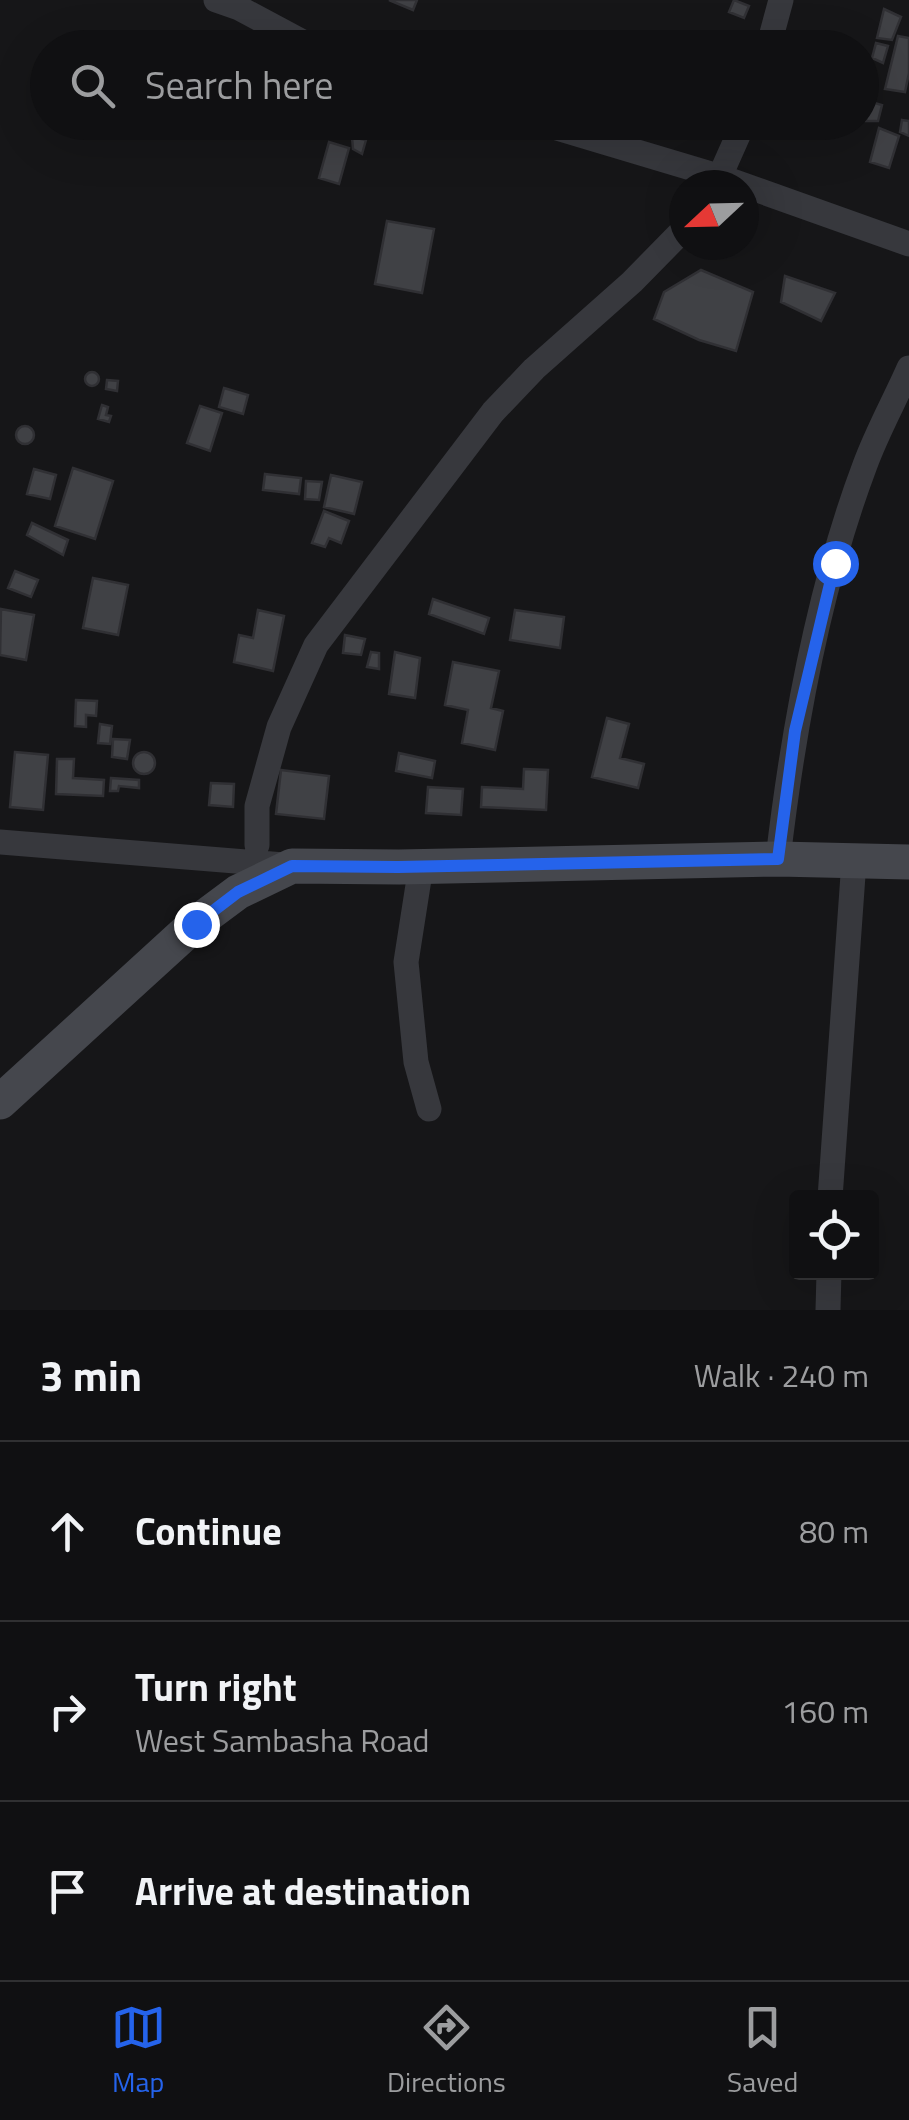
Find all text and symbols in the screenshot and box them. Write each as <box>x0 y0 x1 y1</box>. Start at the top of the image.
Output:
search box <box>30 30 879 140</box>
text: Search here <box>145 56 333 114</box>
icon: search <box>65 58 120 113</box>
north arrow <box>669 170 759 260</box>
route start <box>813 541 859 587</box>
route end <box>174 902 220 948</box>
map controls <box>789 1190 879 1280</box>
button: locate <box>789 1190 879 1280</box>
text: 3 min <box>40 1343 142 1407</box>
text: Walk · 240 m <box>694 1351 869 1399</box>
text: Continue <box>135 1502 282 1560</box>
icon: ahead <box>40 1504 95 1559</box>
text: 80 m <box>799 1507 869 1555</box>
text: Turn right <box>135 1658 297 1716</box>
icon: right <box>40 1684 95 1739</box>
text: 160 m <box>781 1687 869 1735</box>
text: West Sambasha Road <box>135 1716 429 1764</box>
text: Arrive at destination <box>135 1862 471 1920</box>
icon: arrive <box>40 1864 95 1919</box>
tab: Map <box>111 2000 166 2103</box>
tab: Directions <box>387 2000 506 2103</box>
tab: Saved <box>727 2000 798 2103</box>

